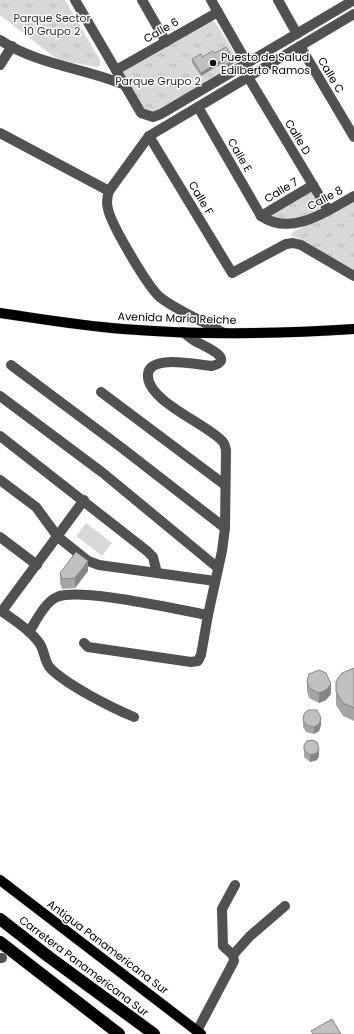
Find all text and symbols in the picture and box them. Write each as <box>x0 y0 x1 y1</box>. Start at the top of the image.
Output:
park label: Parque Sector 10 Grupo 2 <box>13 10 91 39</box>
street label: Calle 6 <box>141 14 181 46</box>
place label: Puesto de Salud Edilberto Ramos <box>221 49 310 78</box>
street label: Calle C <box>314 54 348 96</box>
marker: Puesto de Salud Edilberto Ramos <box>208 58 218 68</box>
park label: Parque Grupo 2 <box>115 73 201 89</box>
street label: Calle D <box>281 116 315 158</box>
street label: Calle E <box>224 135 256 175</box>
street label: Calle 7 <box>261 174 301 206</box>
street label: Calle F <box>185 178 218 218</box>
street label: Calle 8 <box>304 182 346 214</box>
street label: Avenida María Reiche <box>117 308 237 328</box>
street label: Antigua Panamericana Sur <box>44 896 172 998</box>
street label: Carretera Panamericana Sur <box>16 912 152 1020</box>

